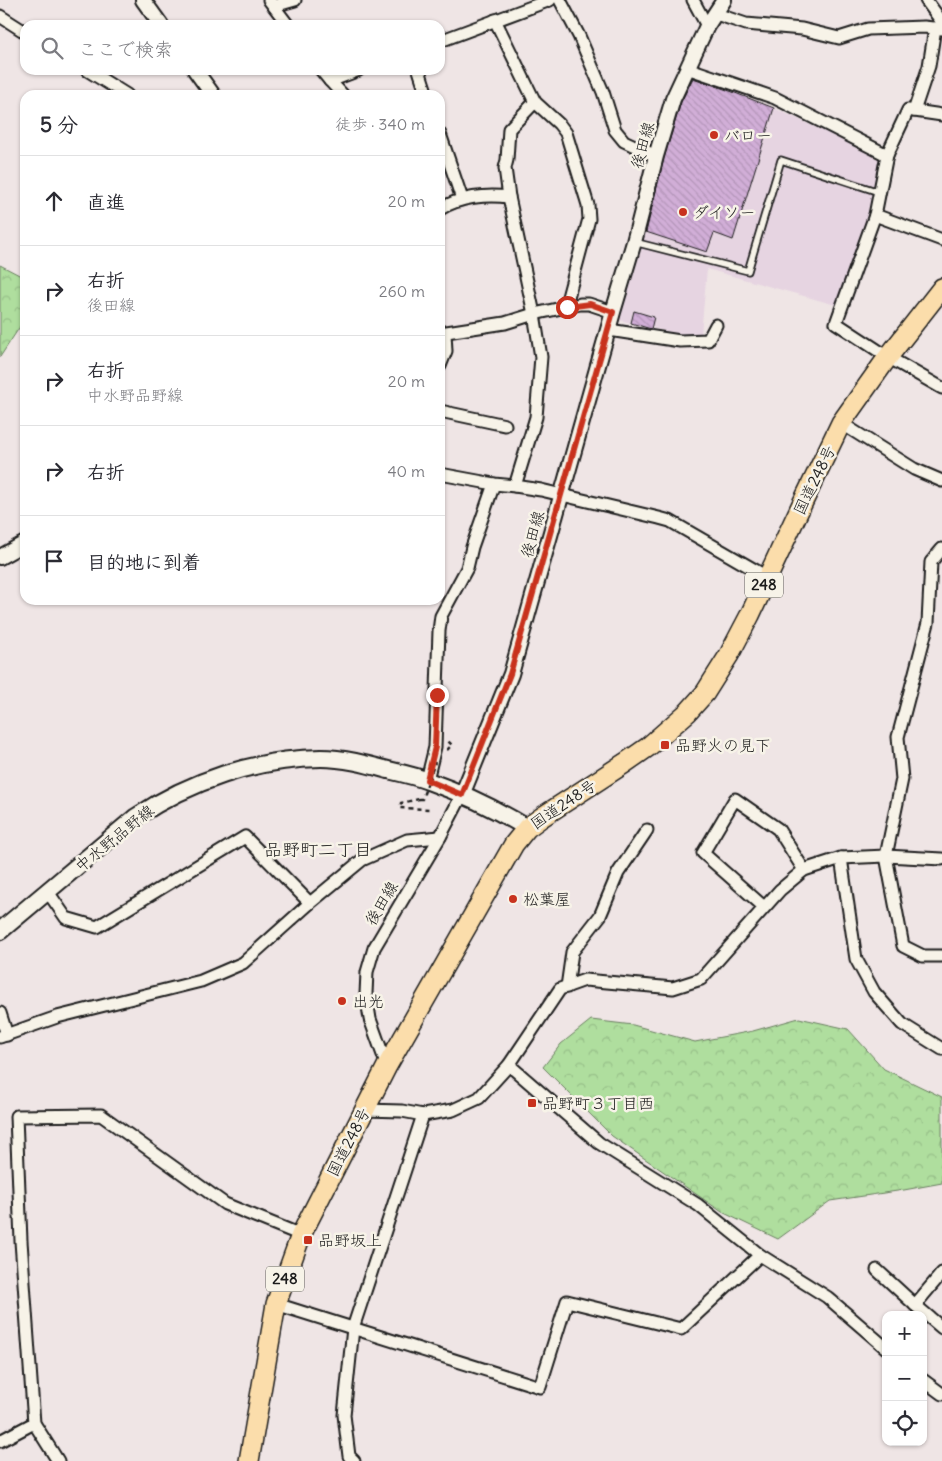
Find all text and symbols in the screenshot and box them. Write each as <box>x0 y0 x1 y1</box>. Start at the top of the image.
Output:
search box <box>20 20 445 75</box>
icon: search <box>38 34 66 62</box>
text: ここで検索 <box>78 37 173 61</box>
text: 5 分 <box>40 111 78 138</box>
text: 徒歩 · 340 m <box>335 114 425 134</box>
street label: 後田線 <box>626 119 658 171</box>
place label: バロー <box>724 125 772 145</box>
marker: バロー <box>708 129 720 141</box>
icon: ahead <box>40 187 68 215</box>
text: 直進 <box>87 190 125 214</box>
text: 20 m <box>388 191 425 211</box>
place label: ダイソー <box>693 202 755 222</box>
marker: ダイソー <box>677 206 689 218</box>
text: 右折 <box>87 268 125 292</box>
icon: right <box>40 277 68 305</box>
text: 260 m <box>379 281 425 301</box>
text: 後田線 <box>87 295 135 315</box>
route start <box>556 296 579 319</box>
text: 右折 <box>87 358 125 382</box>
icon: right <box>40 367 68 395</box>
text: 20 m <box>388 371 425 391</box>
text: 中水野品野線 <box>87 385 183 405</box>
street label: 国道248号 <box>789 442 839 518</box>
icon: right <box>40 457 68 485</box>
text: 右折 <box>87 460 125 484</box>
text: 40 m <box>387 461 425 481</box>
street label: 後田線 <box>516 508 548 560</box>
icon: arrive <box>40 547 68 575</box>
text: 目的地に到着 <box>87 550 201 574</box>
road number: 248 <box>745 572 783 598</box>
route end <box>426 684 449 707</box>
place label: 品野火の見下 <box>675 735 771 755</box>
marker: 品野火の見下 <box>659 739 671 751</box>
street label: 国道248号 <box>526 775 600 833</box>
street label: 中水野品野線 <box>70 800 158 876</box>
district label: 品野町二丁目 <box>264 838 372 861</box>
street label: 後田線 <box>360 877 402 929</box>
place label: 松葉屋 <box>523 889 571 909</box>
marker: 松葉屋 <box>507 893 519 905</box>
place label: 出光 <box>352 991 384 1011</box>
marker: 出光 <box>336 995 348 1007</box>
place label: 品野町３丁目西 <box>542 1093 654 1113</box>
marker: 品野町３丁目西 <box>526 1097 538 1109</box>
street label: 国道248号 <box>322 1104 374 1180</box>
place label: 品野坂上 <box>318 1230 382 1250</box>
marker: 品野坂上 <box>302 1234 314 1246</box>
road number: 248 <box>266 1266 304 1292</box>
map controls <box>882 1311 927 1446</box>
button: + <box>882 1311 927 1356</box>
button: − <box>882 1356 927 1401</box>
button: locate <box>882 1401 927 1446</box>

